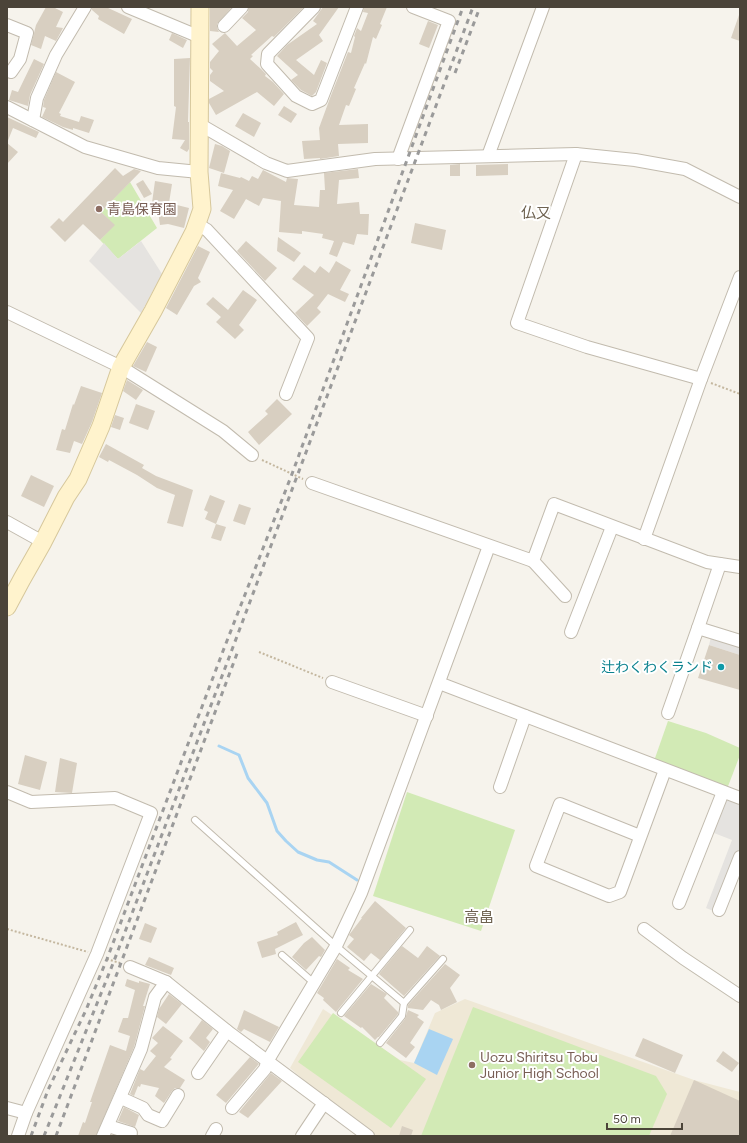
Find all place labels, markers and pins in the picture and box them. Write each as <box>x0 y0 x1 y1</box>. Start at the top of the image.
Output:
place label: 青島保育園 <box>107 201 177 218</box>
marker: 青島保育園 <box>94 204 104 214</box>
place label: 辻わくわくランド <box>601 659 713 676</box>
marker: 辻わくわくランド <box>716 662 726 672</box>
place label: Uozu Shiritsu Tobu Junior High School <box>480 1049 599 1082</box>
marker: Uozu Shiritsu Tobu Junior High School <box>467 1060 477 1070</box>

